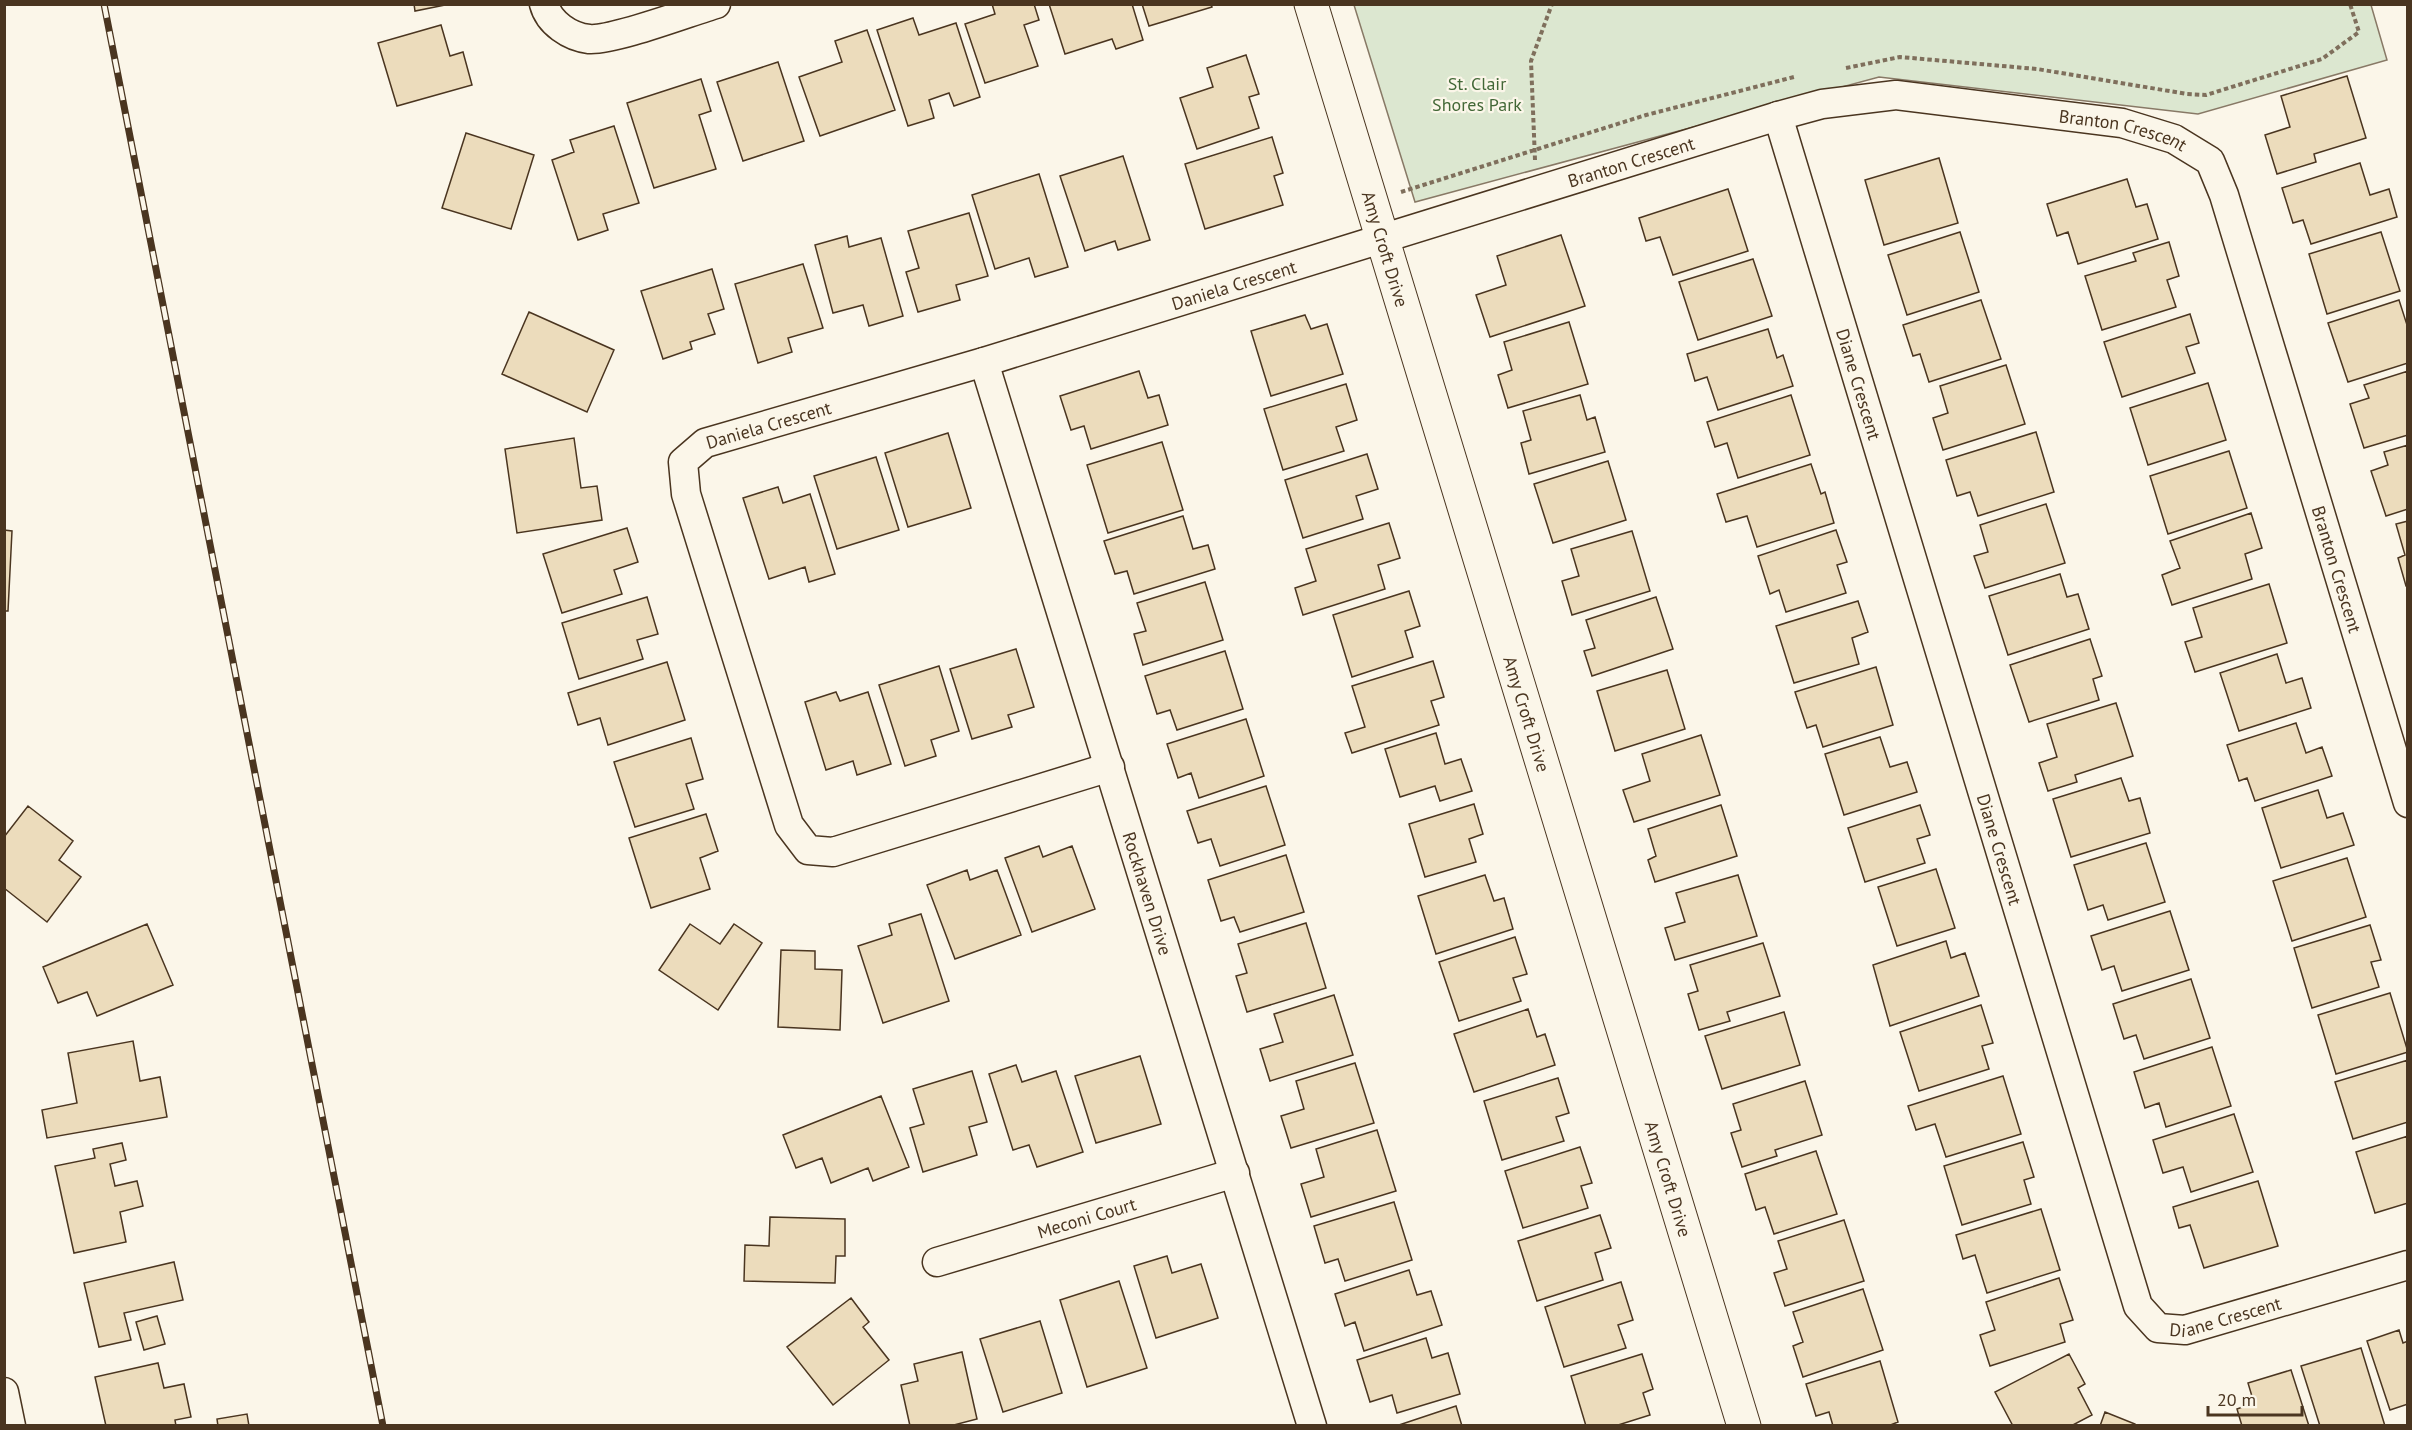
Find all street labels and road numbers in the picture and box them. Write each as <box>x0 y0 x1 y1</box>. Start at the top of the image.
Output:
street label: Branton Crescent <box>2058 104 2192 156</box>
street label: Branton Crescent <box>1565 131 1697 192</box>
street label: Amy Croft Drive <box>1357 188 1414 310</box>
street label: Daniela Crescent <box>1169 255 1299 315</box>
street label: Diane Crescent <box>1831 326 1887 442</box>
street label: Daniela Crescent <box>703 396 834 454</box>
street label: Branton Crescent <box>2307 503 2367 635</box>
street label: Amy Croft Drive <box>1499 653 1556 775</box>
street label: Diane Crescent <box>1972 791 2027 908</box>
street label: Rockhaven Drive <box>1118 829 1178 958</box>
street label: Amy Croft Drive <box>1640 1118 1697 1240</box>
street label: Meconi Court <box>1034 1192 1139 1243</box>
street label: Diane Crescent <box>2169 1291 2284 1342</box>

